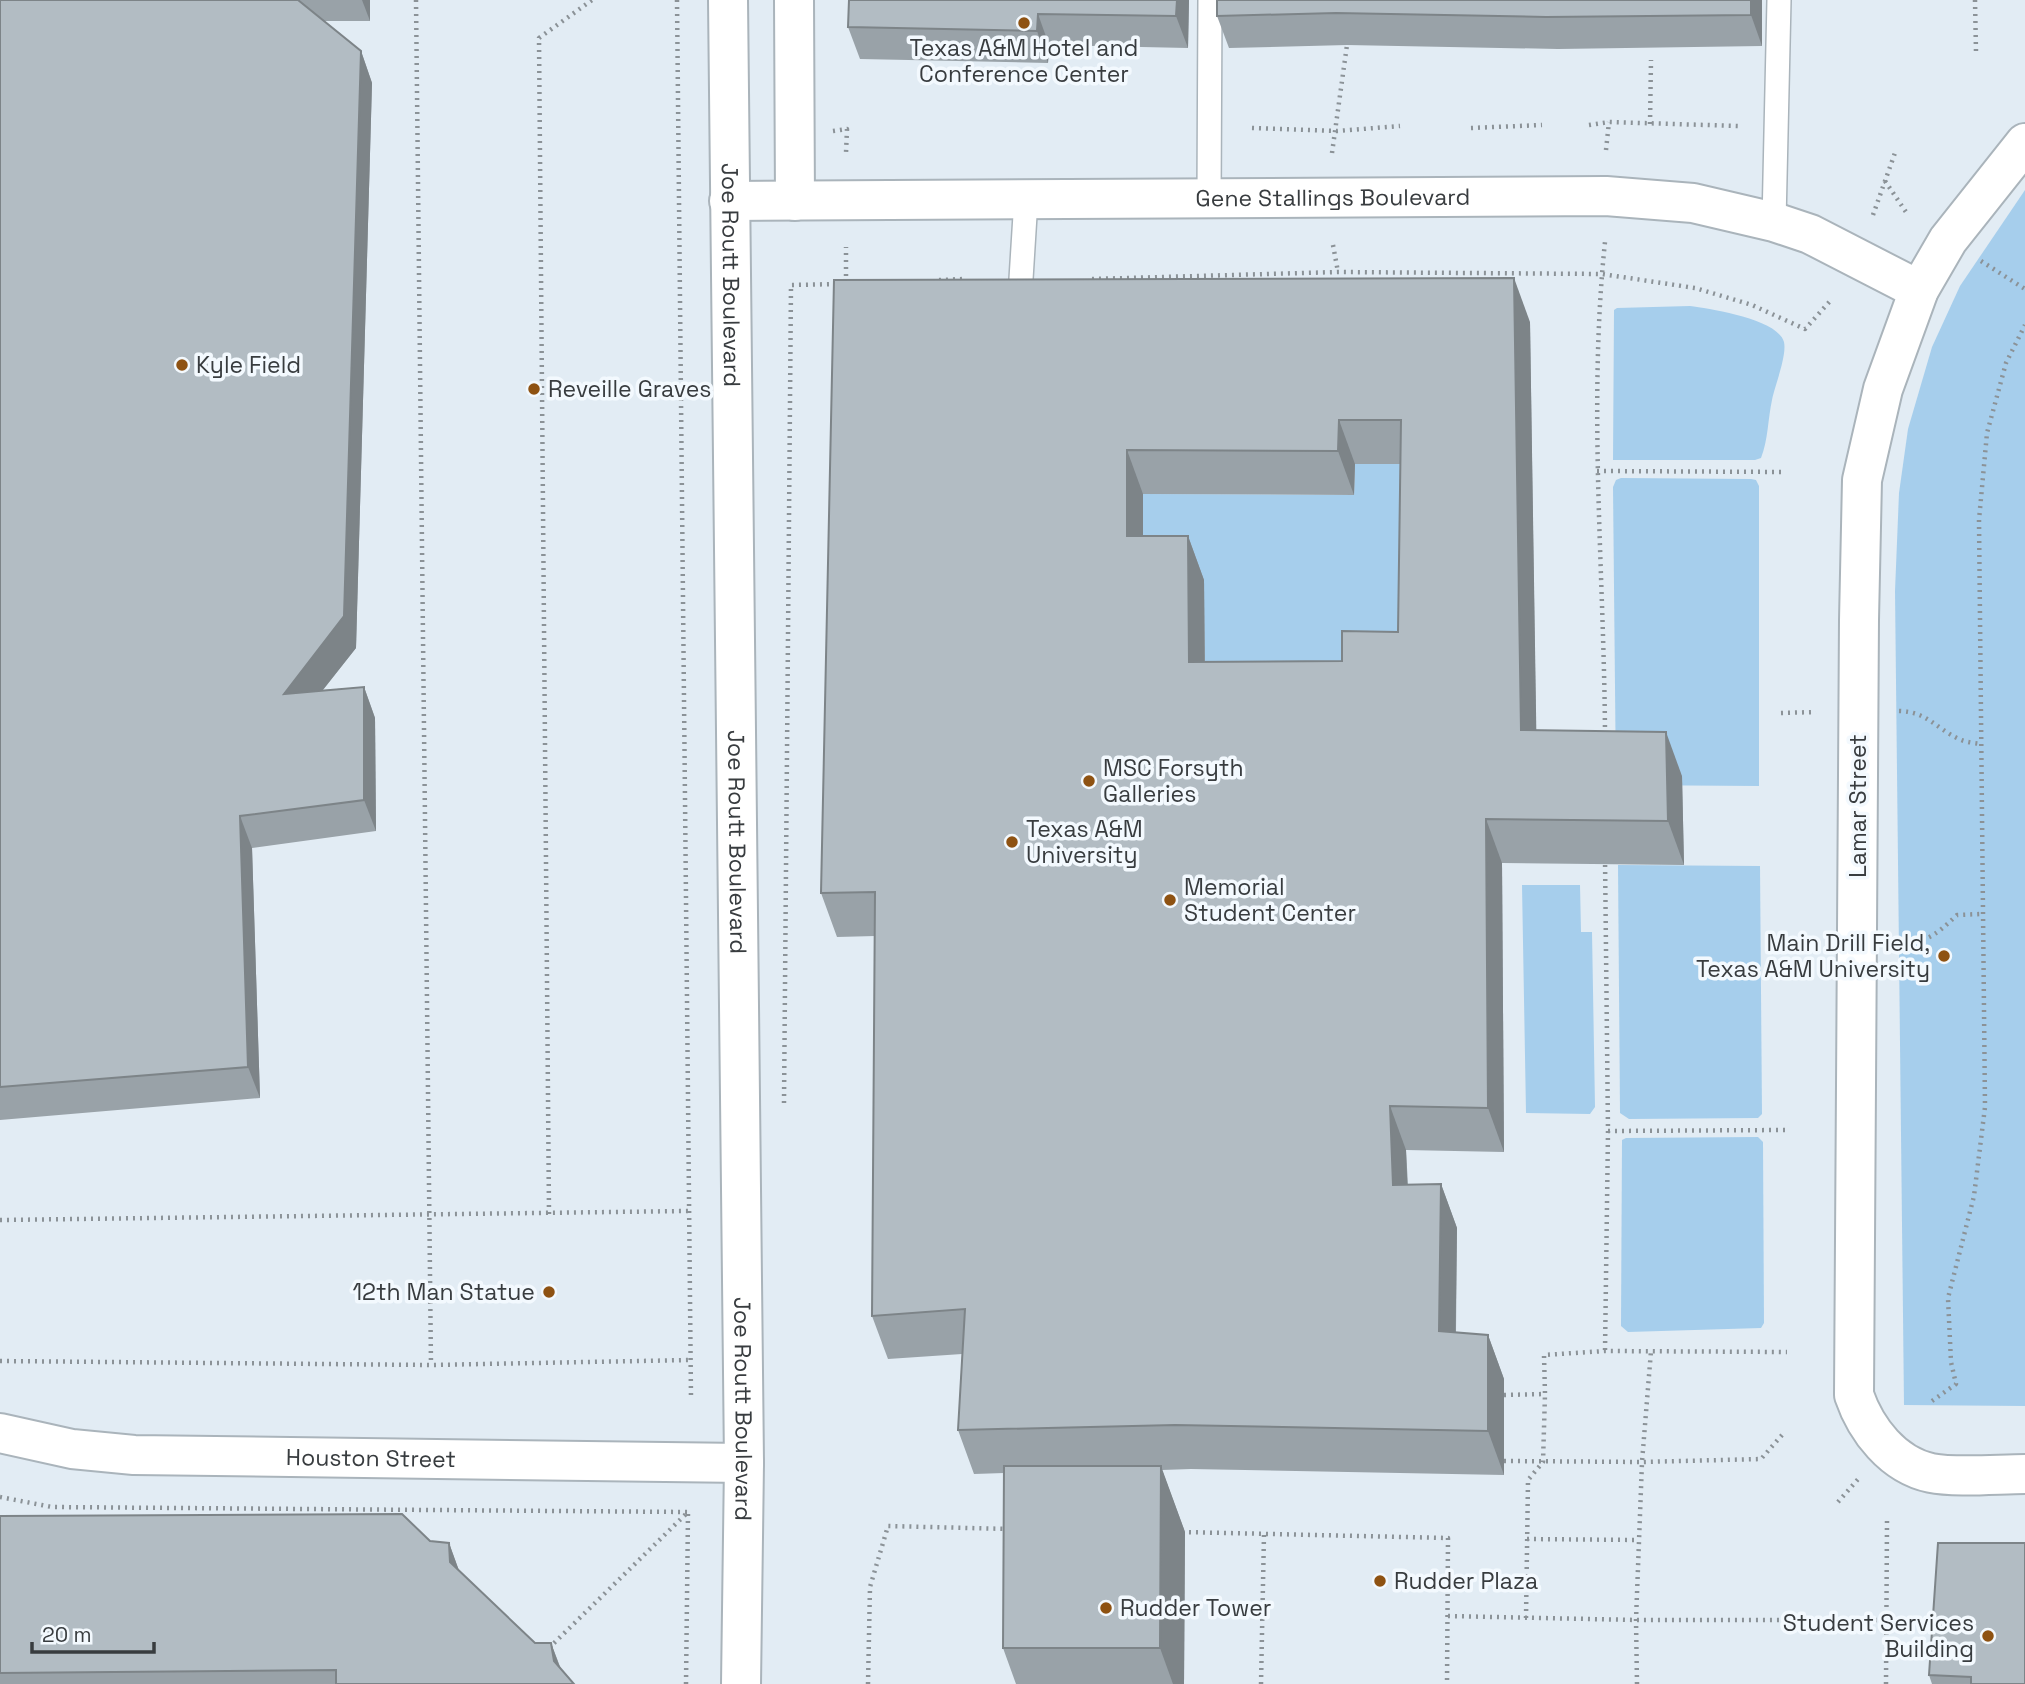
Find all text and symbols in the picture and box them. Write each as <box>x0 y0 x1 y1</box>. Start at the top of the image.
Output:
marker: Texas A&M Hotel and Conference Center <box>1016 15 1032 31</box>
place label: Texas A&M Hotel and Conference Center <box>910 33 1138 89</box>
street label: Joe Routt Boulevard <box>715 163 747 387</box>
street label: Gene Stallings Boulevard <box>1195 182 1470 213</box>
place label: Kyle Field <box>196 350 301 380</box>
marker: Kyle Field <box>174 357 190 373</box>
place label: Reveille Graves <box>548 374 711 404</box>
marker: Reveille Graves <box>526 381 542 397</box>
street label: Joe Routt Boulevard <box>721 730 753 954</box>
street label: Lamar Street <box>1843 734 1873 878</box>
place label: MSC Forsyth Galleries <box>1103 753 1243 809</box>
marker: MSC Forsyth Galleries <box>1081 773 1097 789</box>
place label: Texas A&M University <box>1026 814 1143 870</box>
marker: Texas A&M University <box>1004 834 1020 850</box>
place label: Memorial Student Center <box>1184 872 1356 928</box>
marker: Memorial Student Center <box>1162 892 1178 908</box>
place label: Main Drill Field, Texas A&M University <box>1696 928 1930 984</box>
marker: Main Drill Field, Texas A&M University <box>1936 948 1952 964</box>
place label: 12th Man Statue <box>352 1277 535 1307</box>
marker: 12th Man Statue <box>541 1284 557 1300</box>
street label: Joe Routt Boulevard <box>727 1297 759 1521</box>
street label: Houston Street <box>286 1442 456 1474</box>
place label: Rudder Plaza <box>1394 1566 1538 1596</box>
marker: Rudder Plaza <box>1372 1573 1388 1589</box>
place label: Rudder Tower <box>1120 1593 1272 1623</box>
marker: Rudder Tower <box>1098 1600 1114 1616</box>
place label: Student Services Building <box>1783 1608 1974 1664</box>
scale bar <box>32 1610 154 1654</box>
text: 20 m <box>42 1621 92 1648</box>
marker: Student Services Building <box>1980 1628 1996 1644</box>

